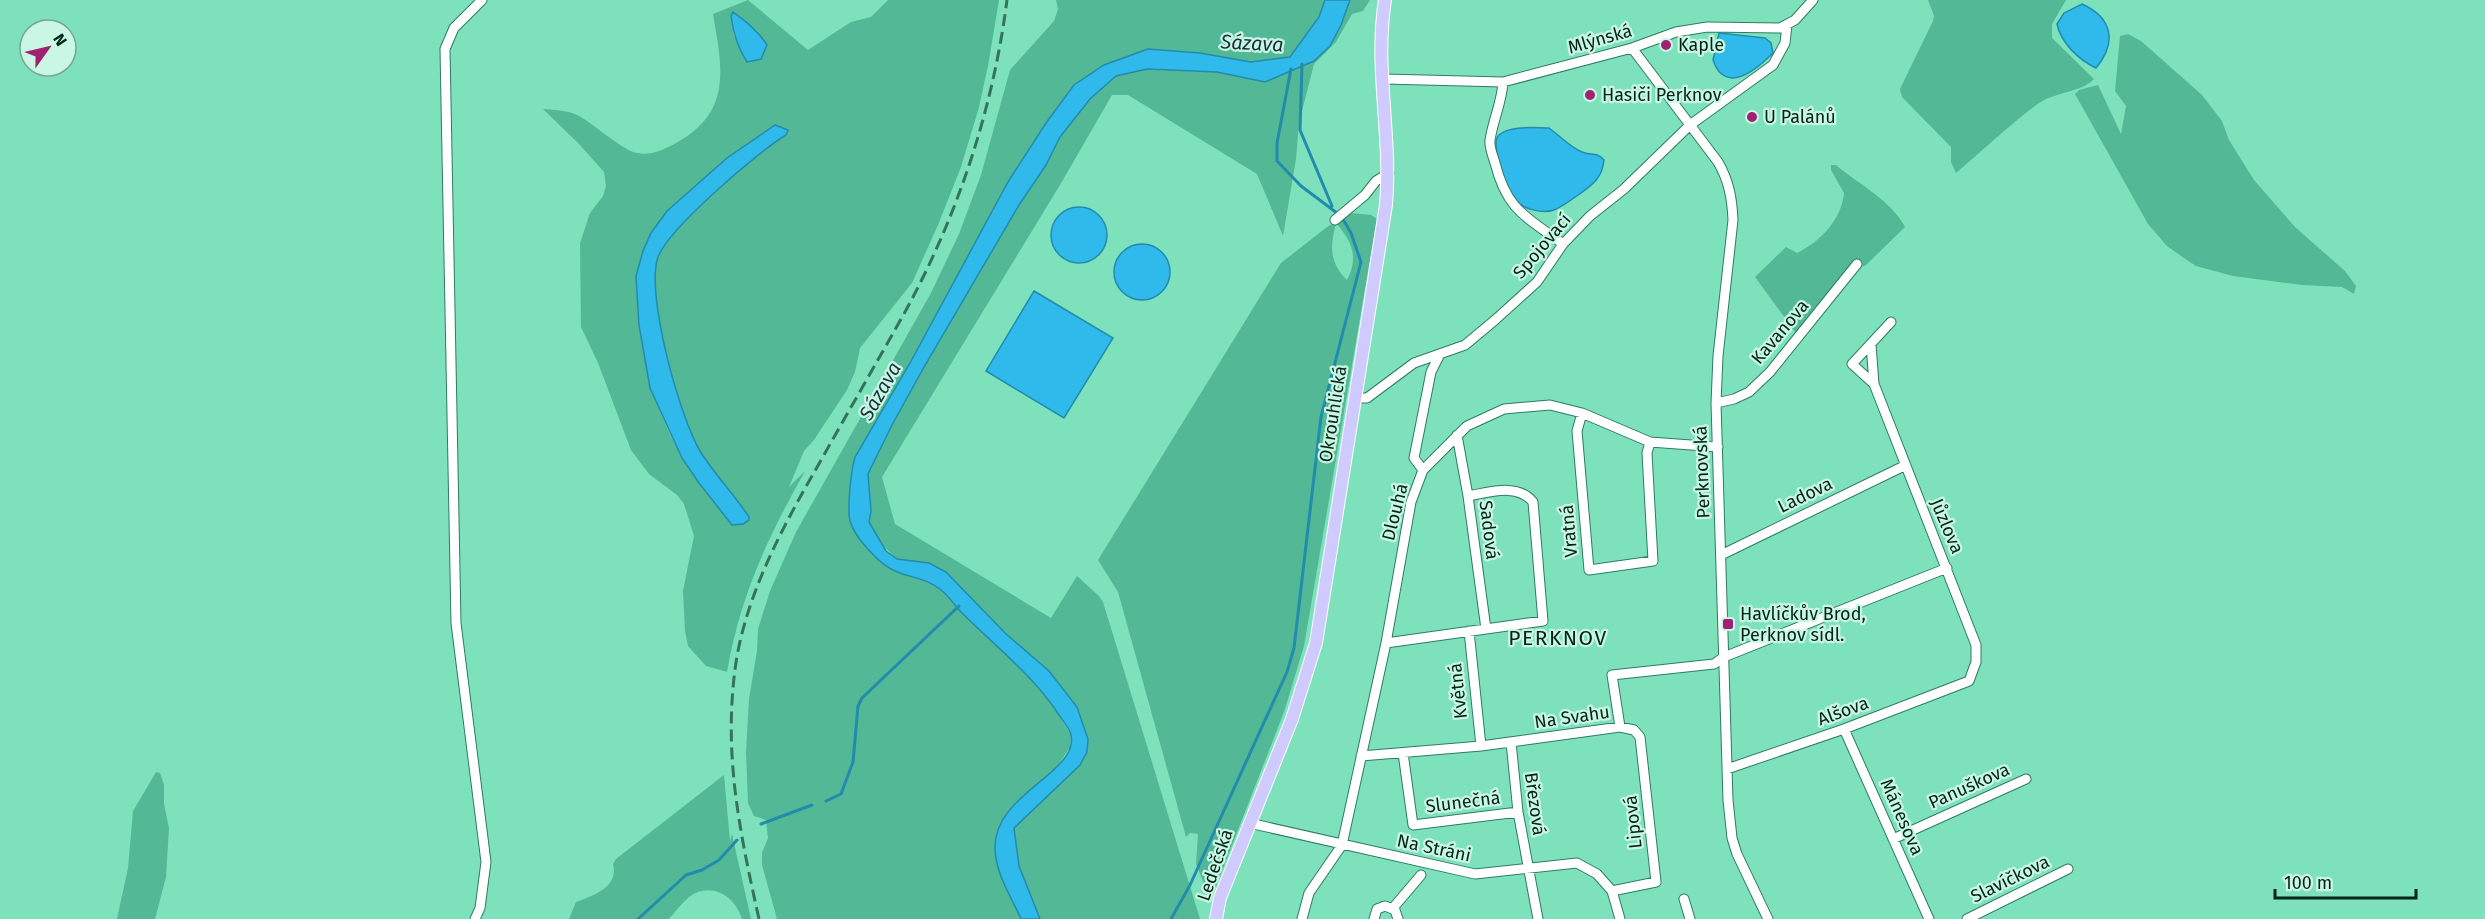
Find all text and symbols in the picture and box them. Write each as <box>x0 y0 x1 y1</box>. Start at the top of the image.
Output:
north arrow <box>18 18 78 78</box>
street label: Mlýnská <box>1565 19 1635 59</box>
water label: Sázava <box>1219 29 1284 57</box>
text: N <box>49 30 71 50</box>
place label: Kaple <box>1678 34 1724 56</box>
marker: Kaple <box>1659 38 1673 52</box>
place label: Hasiči Perknov <box>1602 84 1722 106</box>
marker: Hasiči Perknov <box>1583 88 1597 102</box>
place label: U Palánů <box>1764 106 1836 128</box>
marker: U Palánů <box>1745 110 1759 124</box>
street label: Spojovací <box>1508 209 1576 283</box>
street label: Kavanova <box>1747 295 1813 369</box>
water label: Sázava <box>853 358 906 425</box>
street label: Okrouhlická <box>1315 364 1351 464</box>
street label: Perknovská <box>1689 425 1715 519</box>
street label: Ladova <box>1774 472 1836 518</box>
street label: Dlouhá <box>1377 481 1413 543</box>
street label: Jůzlova <box>1926 495 1968 557</box>
street label: Sadová <box>1474 499 1504 561</box>
street label: Vratná <box>1556 504 1582 558</box>
place label: Havlíčkův Brod, Perknov sídl. <box>1740 603 1866 646</box>
marker: Havlíčkův Brod, Perknov sídl. <box>1721 617 1735 631</box>
district label: PERKNOV <box>1508 625 1608 651</box>
street label: Květná <box>1444 662 1472 720</box>
street label: Alšova <box>1814 692 1872 730</box>
street label: Na Svahu <box>1533 701 1611 733</box>
street label: Panuškova <box>1925 758 2013 814</box>
street label: Březová <box>1520 771 1550 837</box>
street label: Mánesova <box>1875 775 1929 859</box>
street label: Slunečná <box>1425 787 1501 817</box>
street label: Lipová <box>1619 794 1647 850</box>
street label: Ledečská <box>1192 826 1238 904</box>
street label: Na Stráni <box>1395 829 1473 867</box>
street label: Slavíčkova <box>1967 851 2053 907</box>
scale bar <box>2275 862 2416 900</box>
text: 100 m <box>2284 872 2332 894</box>

